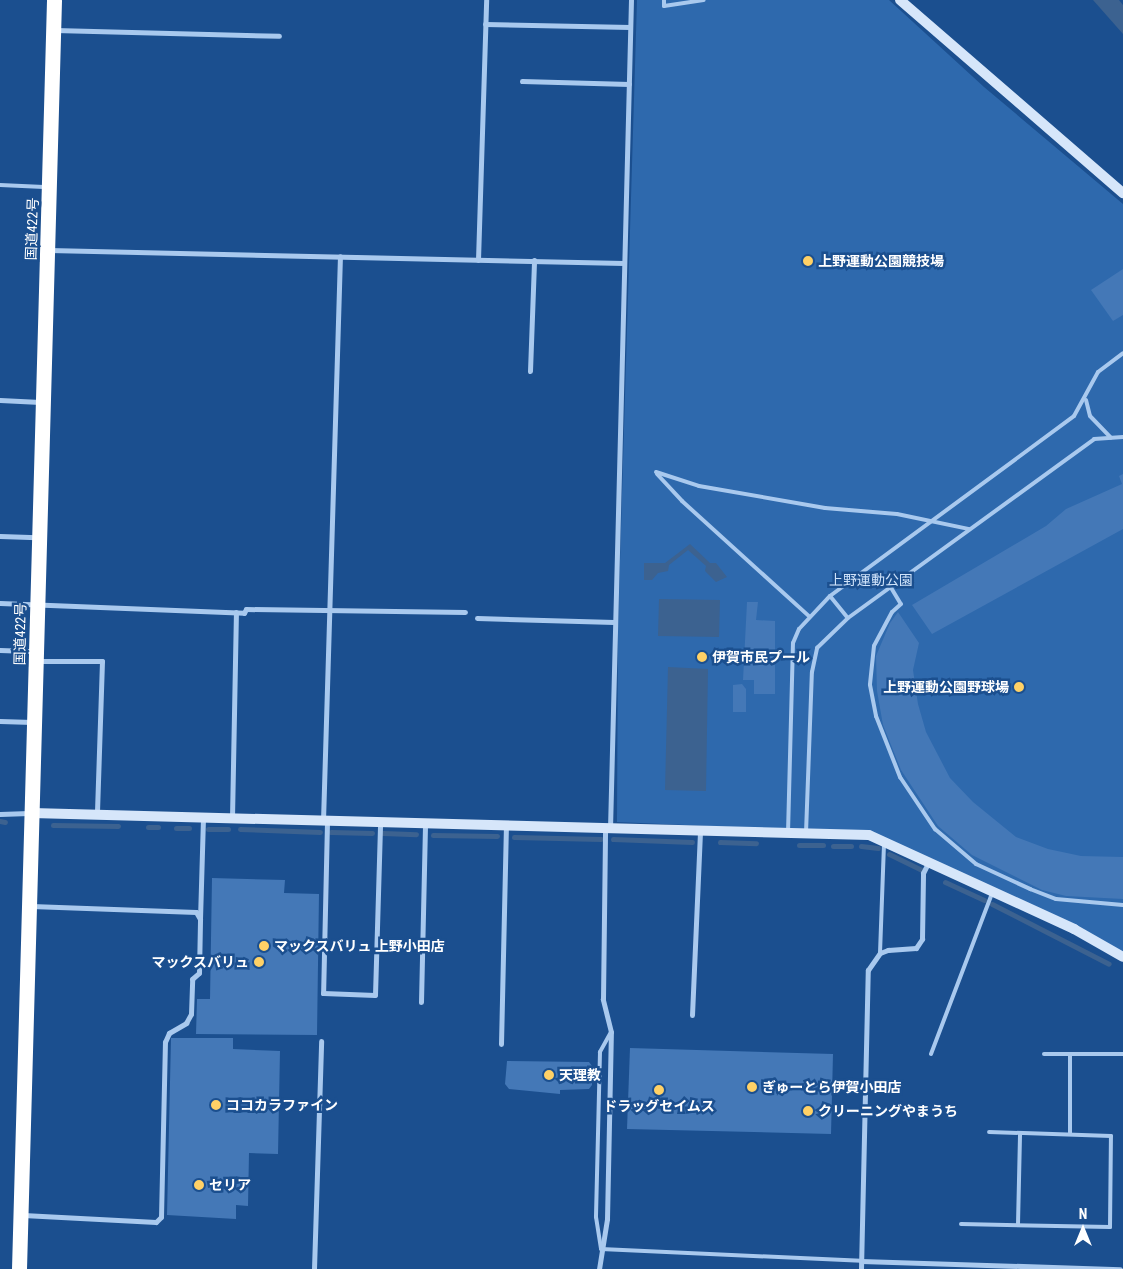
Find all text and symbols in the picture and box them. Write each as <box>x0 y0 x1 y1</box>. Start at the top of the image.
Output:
street label: 国道422号 <box>23 197 41 261</box>
place label: 上野運動公園競技場 <box>818 253 944 269</box>
marker: 上野運動公園競技場 <box>802 255 814 267</box>
park label: 上野運動公園 <box>829 572 913 588</box>
street label: 国道422号 <box>11 602 29 666</box>
place label: 伊賀市民プール <box>712 649 810 665</box>
marker: 伊賀市民プール <box>696 651 708 663</box>
place label: 上野運動公園野球場 <box>883 679 1009 695</box>
marker: 上野運動公園野球場 <box>1013 681 1025 693</box>
place label: マックスバリュ 上野小田店 <box>274 938 445 954</box>
marker: マックスバリュ 上野小田店 <box>258 940 270 952</box>
place label: マックスバリュ <box>151 954 249 970</box>
marker: マックスバリュ <box>253 956 265 968</box>
place label: 天理教 <box>559 1067 601 1083</box>
marker: 天理教 <box>543 1069 555 1081</box>
place label: ぎゅーとら伊賀小田店 <box>762 1079 902 1095</box>
marker: ぎゅーとら伊賀小田店 <box>746 1081 758 1093</box>
marker: ドラッグセイムス <box>653 1084 665 1096</box>
place label: ココカラファイン <box>226 1097 338 1113</box>
place label: ドラッグセイムス <box>603 1098 715 1114</box>
marker: ココカラファイン <box>210 1099 222 1111</box>
place label: クリーニングやまうち <box>818 1103 958 1119</box>
marker: クリーニングやまうち <box>802 1105 814 1117</box>
place label: セリア <box>209 1177 251 1193</box>
marker: セリア <box>193 1179 205 1191</box>
north arrow <box>1058 1204 1108 1254</box>
text: N <box>1079 1206 1087 1222</box>

